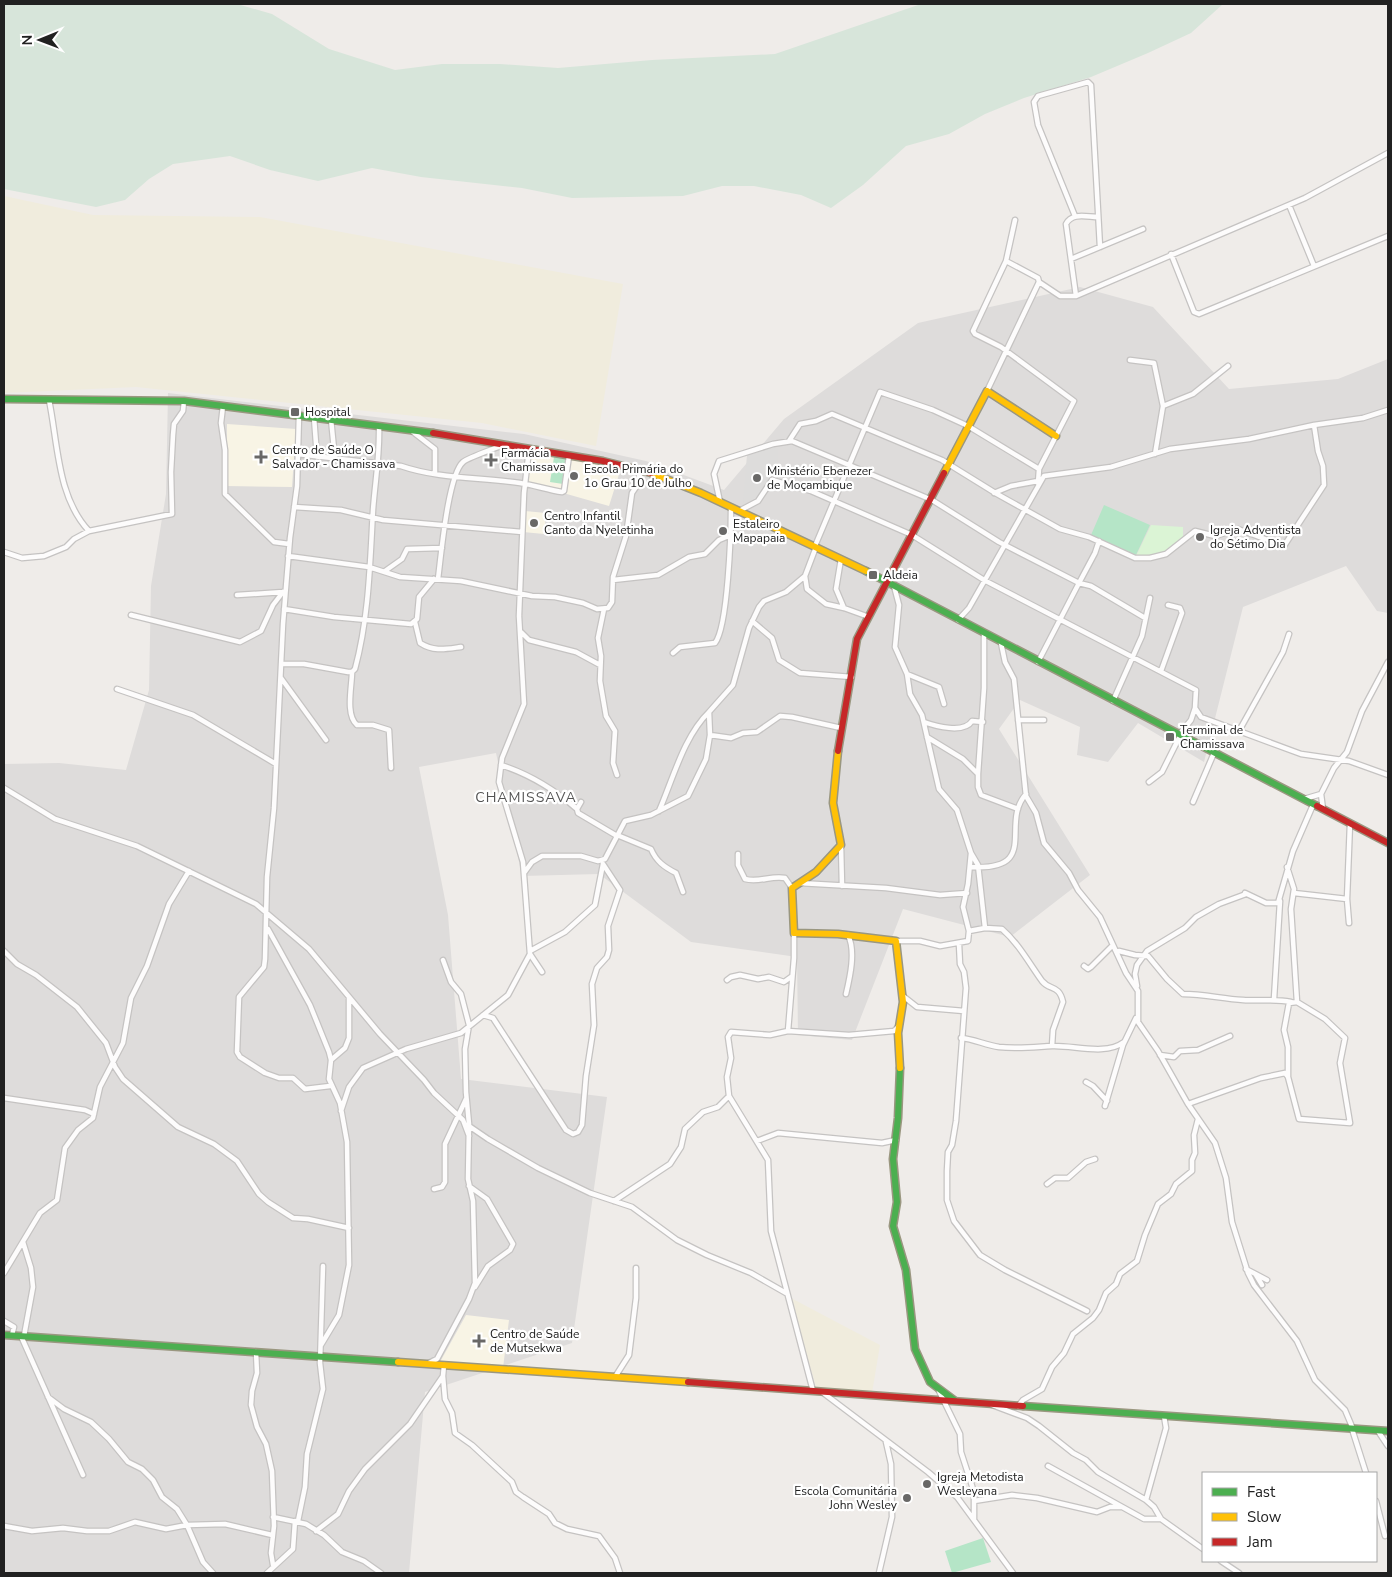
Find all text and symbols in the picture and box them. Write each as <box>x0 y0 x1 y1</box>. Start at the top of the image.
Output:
north arrow <box>15 15 65 65</box>
text: N <box>18 35 37 46</box>
place label: Hospital <box>305 404 351 420</box>
marker: Hospital <box>289 406 301 418</box>
place label: Centro de Saúde O Salvador - Chamissava <box>272 442 395 472</box>
place label: Farmácia Chamissava <box>501 445 566 475</box>
marker: Centro de Saúde O Salvador - Chamissava <box>254 450 268 464</box>
marker: Farmácia Chamissava <box>485 454 497 466</box>
place label: Escola Primária do 1o Grau 10 de Julho <box>584 461 692 491</box>
place label: Ministério Ebenezer de Moçambique <box>767 463 873 493</box>
marker: Escola Primária do 1o Grau 10 de Julho <box>568 470 580 482</box>
marker: Ministério Ebenezer de Moçambique <box>751 472 763 484</box>
place label: Centro Infantil Canto da Nyeletinha <box>544 508 654 538</box>
place label: Estaleiro Mapapaia <box>733 516 785 546</box>
marker: Centro Infantil Canto da Nyeletinha <box>528 517 540 529</box>
place label: Igreja Adventista do Sétimo Dia <box>1210 522 1301 552</box>
marker: Estaleiro Mapapaia <box>717 525 729 537</box>
marker: Igreja Adventista do Sétimo Dia <box>1194 531 1206 543</box>
place label: Aldeia <box>883 567 918 583</box>
marker: Aldeia <box>867 569 879 581</box>
place label: Terminal de Chamissava <box>1180 722 1245 752</box>
marker: Terminal de Chamissava <box>1164 731 1176 743</box>
district label: CHAMISSAVA <box>475 788 577 807</box>
place label: Centro de Saúde de Mutsekwa <box>490 1326 579 1356</box>
marker: Centro de Saúde de Mutsekwa <box>472 1334 486 1348</box>
place label: Igreja Metodista Wesleyana <box>937 1469 1024 1499</box>
legend <box>1202 1472 1377 1562</box>
marker: Igreja Metodista Wesleyana <box>921 1478 933 1490</box>
text: Fast <box>1247 1482 1276 1502</box>
place label: Escola Comunitária John Wesley <box>794 1483 898 1513</box>
marker: Escola Comunitária John Wesley <box>901 1492 913 1504</box>
text: Slow <box>1247 1507 1282 1527</box>
text: Jam <box>1246 1532 1273 1552</box>

